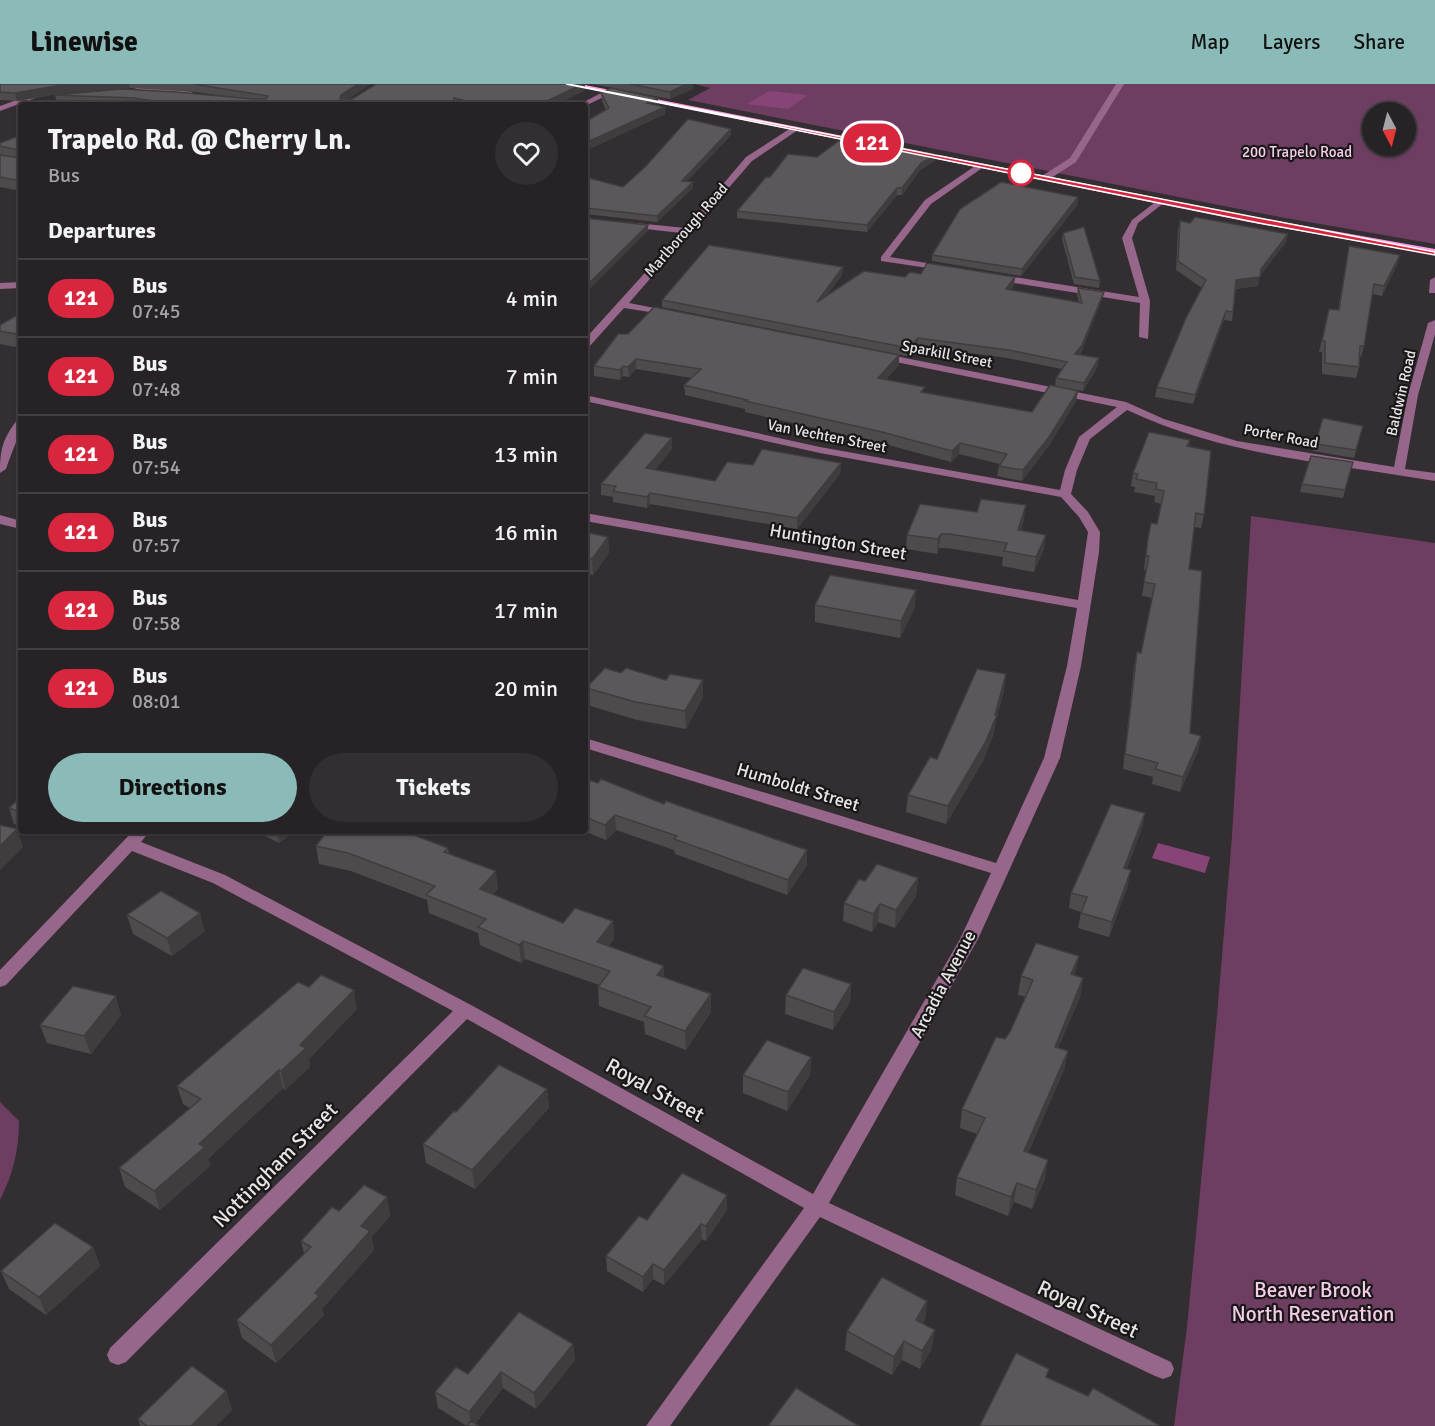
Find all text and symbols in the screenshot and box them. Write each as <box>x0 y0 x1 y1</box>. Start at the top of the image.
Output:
text: Linewise <box>30 25 138 59</box>
text: Map <box>1191 29 1229 55</box>
text: Layers <box>1262 29 1320 55</box>
text: Share <box>1353 29 1405 55</box>
north arrow <box>1362 102 1416 156</box>
map controls <box>1362 102 1416 156</box>
button: heart <box>495 122 558 185</box>
text: Trapelo Rd. @ Cherry Ln. <box>48 123 352 157</box>
line badge: 121 <box>838 124 906 162</box>
text: 121 <box>855 130 889 156</box>
park label: 200 Trapelo Road <box>1242 143 1352 161</box>
unlabelled marker <box>1008 160 1034 186</box>
text: Bus <box>48 163 80 188</box>
street label: Marlborough Road <box>640 180 732 280</box>
text: Departures <box>48 217 156 244</box>
text: Bus <box>132 272 167 299</box>
text: 121 <box>64 285 98 311</box>
text: 4 min <box>506 285 558 312</box>
text: 07:45 <box>132 299 181 324</box>
street label: Sparkill Street <box>900 336 994 372</box>
street label: Baldwin Road <box>1382 348 1420 438</box>
text: Bus <box>132 350 167 377</box>
text: 121 <box>64 363 98 389</box>
text: 7 min <box>506 363 558 390</box>
text: 07:48 <box>132 377 181 402</box>
street label: Van Vechten Street <box>766 416 888 456</box>
street label: Porter Road <box>1242 420 1320 452</box>
text: Bus <box>132 428 167 455</box>
text: 121 <box>64 441 98 467</box>
text: 13 min <box>494 441 558 468</box>
text: 07:54 <box>132 455 181 480</box>
text: Bus <box>132 506 167 533</box>
text: 121 <box>64 519 98 545</box>
text: 16 min <box>494 519 558 546</box>
street label: Huntington Street <box>768 519 908 565</box>
text: 07:57 <box>132 533 181 558</box>
text: Bus <box>132 584 167 611</box>
text: 121 <box>64 597 98 623</box>
text: 17 min <box>494 597 558 624</box>
text: 07:58 <box>132 611 181 636</box>
text: Bus <box>132 662 167 689</box>
text: 121 <box>64 675 98 701</box>
text: 20 min <box>494 675 558 702</box>
text: 08:01 <box>132 689 181 714</box>
button: Directions <box>48 753 297 822</box>
button: Tickets <box>309 753 558 822</box>
street label: Humboldt Street <box>734 758 862 816</box>
street label: Arcadia Avenue <box>905 926 981 1042</box>
street label: Royal Street <box>601 1052 709 1128</box>
street label: Nottingham Street <box>207 1097 343 1233</box>
street label: Royal Street <box>1033 1274 1143 1344</box>
park label: Beaver Brook North Reservation <box>1231 1277 1395 1327</box>

